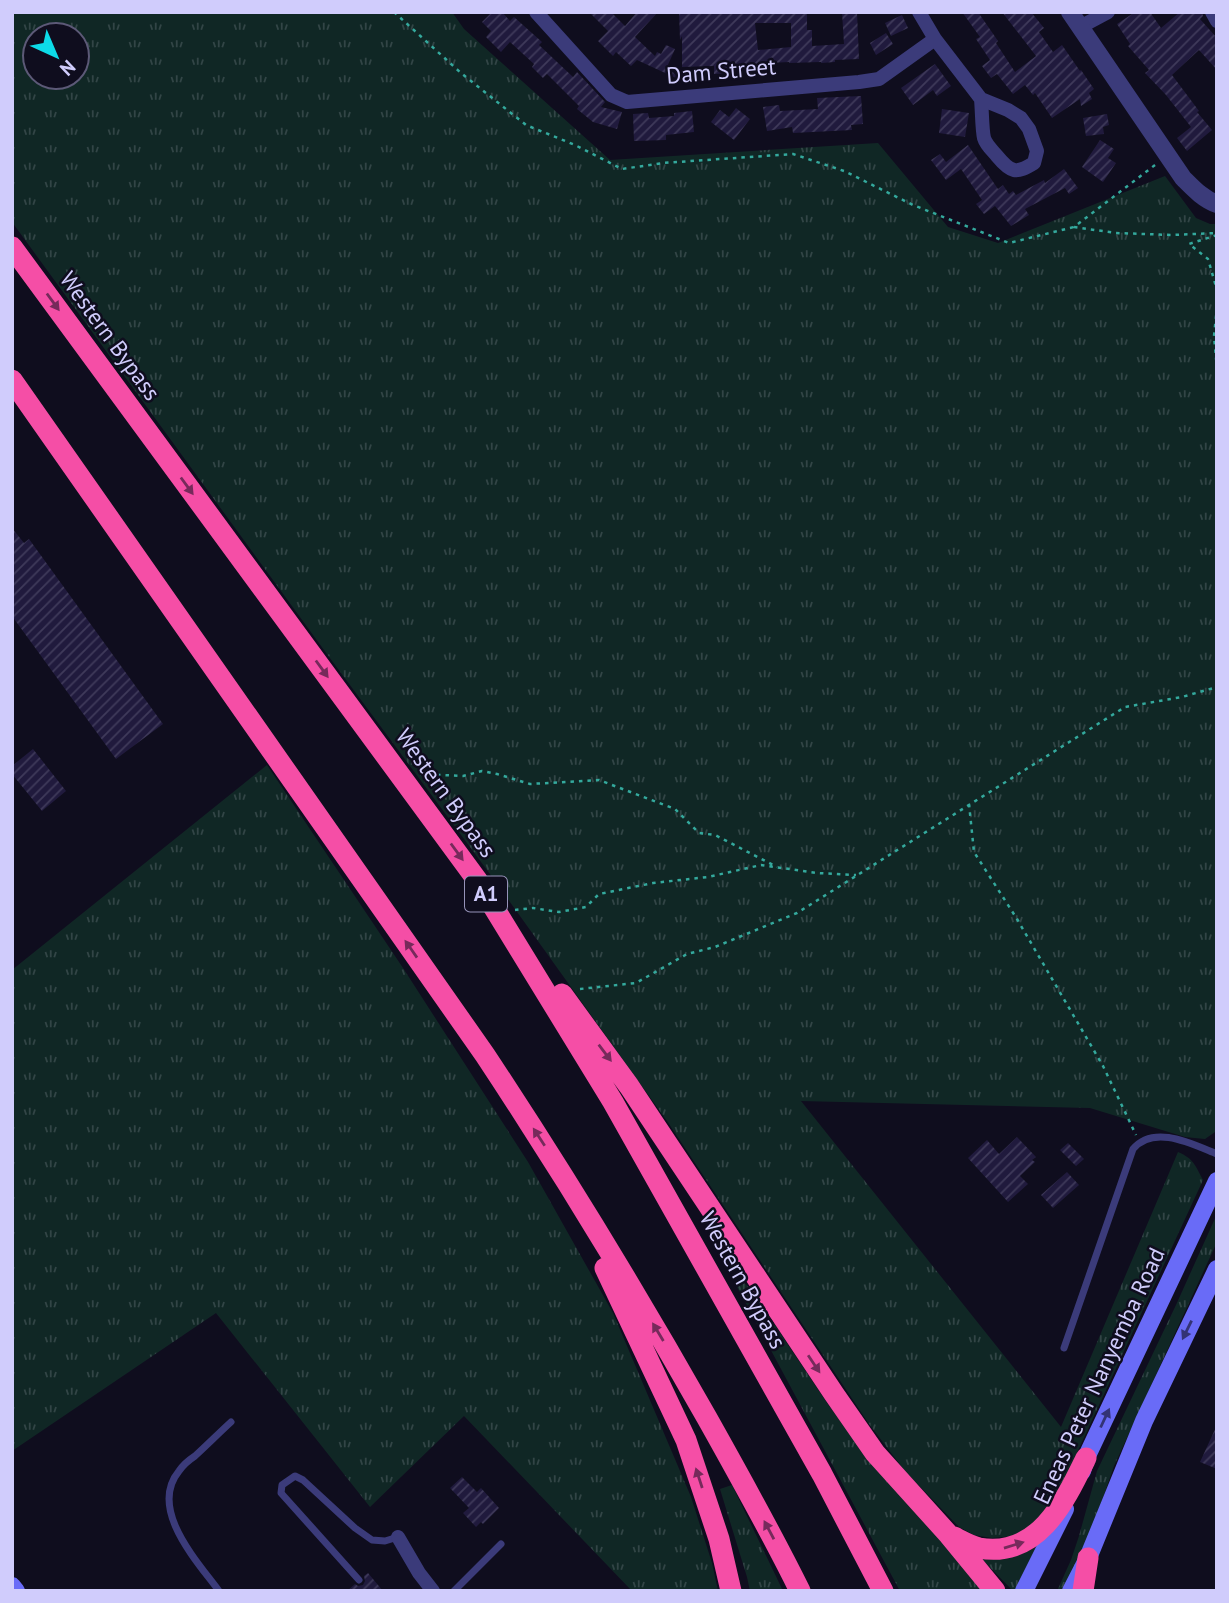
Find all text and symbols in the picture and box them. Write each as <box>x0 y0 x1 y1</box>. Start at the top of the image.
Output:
north arrow <box>21 21 91 91</box>
street label: Dam Street <box>665 51 777 90</box>
text: N <box>55 55 81 81</box>
street label: Western Bypass <box>54 265 167 406</box>
one-way arrow <box>45 293 59 311</box>
one-way arrow <box>180 477 194 495</box>
one-way arrow <box>315 660 329 678</box>
street label: Western Bypass <box>390 722 503 863</box>
one-way arrow <box>449 843 464 861</box>
road number: A1 <box>465 876 507 912</box>
one-way arrow <box>404 940 418 958</box>
one-way arrow <box>598 1044 612 1062</box>
one-way arrow <box>533 1128 546 1147</box>
street label: Western Bypass <box>694 1206 793 1354</box>
street label: Eneas Peter Nanyemba Road <box>1026 1243 1171 1509</box>
one-way arrow <box>1182 1320 1193 1340</box>
one-way arrow <box>651 1322 664 1341</box>
one-way arrow <box>807 1355 821 1373</box>
one-way arrow <box>1099 1408 1111 1428</box>
one-way arrow <box>693 1468 703 1489</box>
one-way arrow <box>764 1520 775 1540</box>
one-way arrow <box>1004 1539 1025 1549</box>

